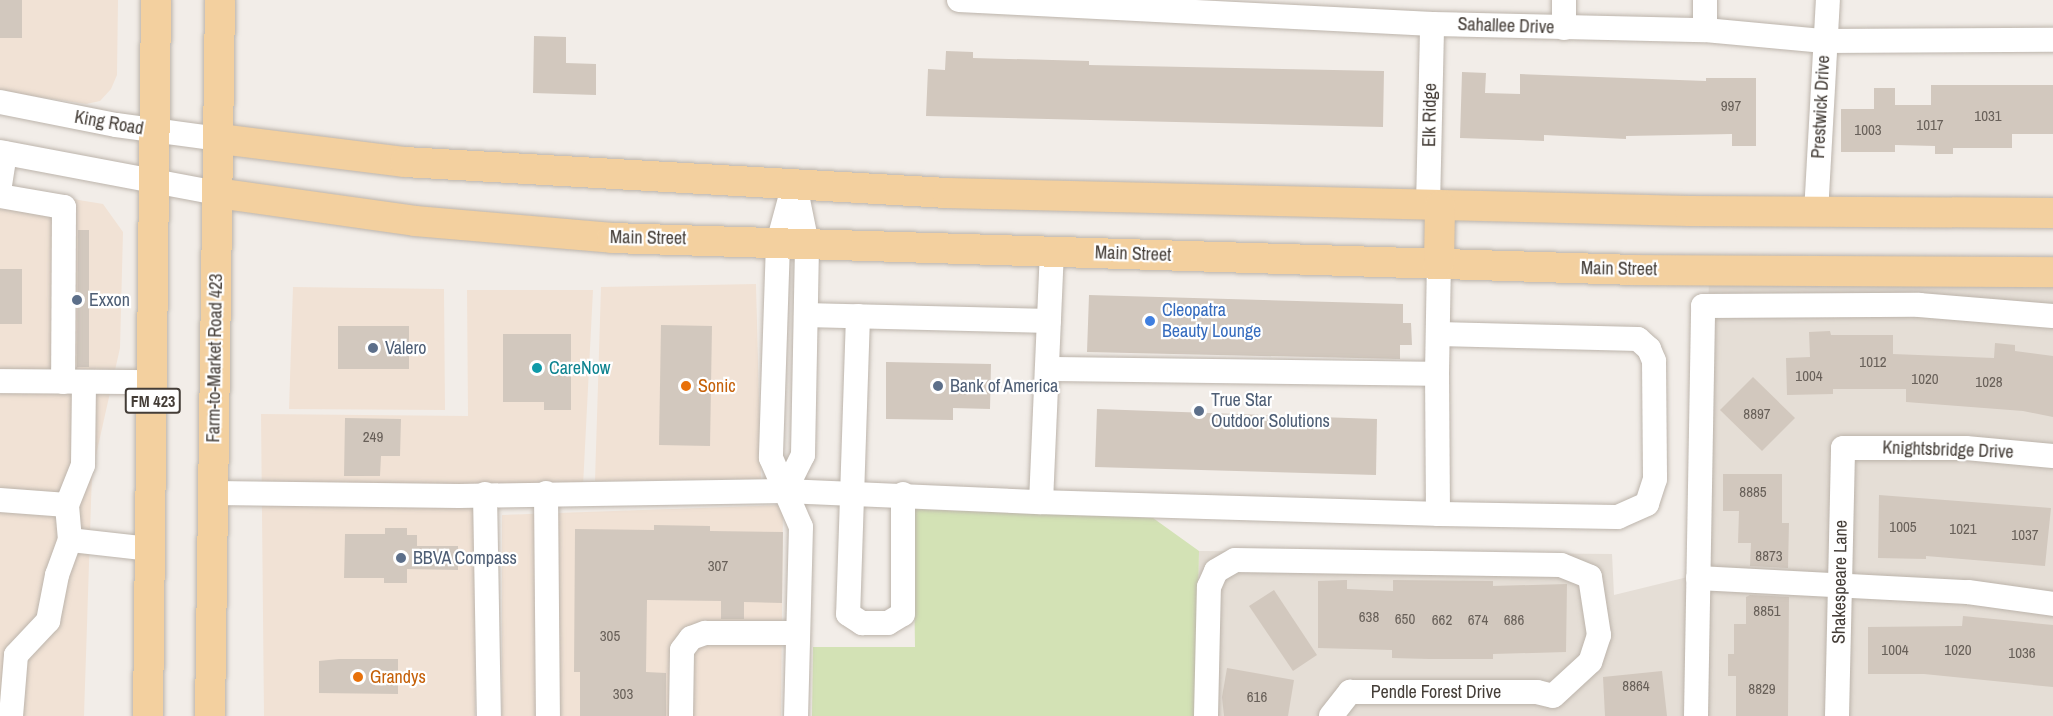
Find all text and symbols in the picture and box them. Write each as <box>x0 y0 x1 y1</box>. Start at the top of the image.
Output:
street label: Sahallee Drive <box>1457 14 1555 38</box>
street label: Prestwick Drive <box>1808 55 1834 159</box>
street label: Elk Ridge <box>1419 83 1441 147</box>
house number: 997 <box>1721 97 1741 115</box>
street label: King Road <box>73 106 145 140</box>
house number: 1031 <box>1974 107 2002 125</box>
house number: 1017 <box>1916 116 1944 134</box>
house number: 1003 <box>1854 121 1882 139</box>
street label: Main Street <box>610 227 686 249</box>
street label: Main Street <box>1094 242 1172 266</box>
street label: Main Street <box>1581 258 1657 280</box>
street label: Farm-to-Market Road 423 <box>203 273 227 443</box>
place label: Exxon <box>89 289 130 311</box>
marker: Exxon <box>70 293 84 307</box>
place label: Cleopatra Beauty Lounge <box>1162 300 1261 342</box>
marker: Cleopatra Beauty Lounge <box>1143 314 1157 328</box>
place label: Valero <box>385 337 427 359</box>
marker: Valero <box>366 341 380 355</box>
house number: 1012 <box>1859 353 1887 371</box>
place label: CareNow <box>549 357 611 379</box>
marker: CareNow <box>530 361 544 375</box>
house number: 1004 <box>1795 367 1823 385</box>
house number: 1020 <box>1911 370 1939 388</box>
house number: 1028 <box>1975 373 2003 391</box>
place label: Sonic <box>698 375 736 397</box>
place label: Bank of America <box>950 375 1059 397</box>
marker: Sonic <box>679 379 693 393</box>
marker: Bank of America <box>931 379 945 393</box>
road number: FM 423 <box>124 388 182 414</box>
place label: True Star Outdoor Solutions <box>1211 390 1330 432</box>
marker: True Star Outdoor Solutions <box>1192 404 1206 418</box>
house number: 8897 <box>1743 405 1771 423</box>
house number: 249 <box>363 428 383 446</box>
street label: Knightsbridge Drive <box>1882 437 2014 463</box>
house number: 8885 <box>1739 483 1767 501</box>
house number: 1005 <box>1889 518 1917 536</box>
street label: Shakespeare Lane <box>1828 520 1852 644</box>
house number: 1021 <box>1949 520 1977 538</box>
house number: 1037 <box>2011 526 2039 544</box>
place label: BBVA Compass <box>413 547 518 569</box>
house number: 8873 <box>1755 547 1783 565</box>
marker: BBVA Compass <box>394 551 408 565</box>
house number: 307 <box>708 557 728 575</box>
house number: 8851 <box>1753 602 1781 620</box>
house number: 638 <box>1359 608 1379 626</box>
house number: 650 <box>1395 610 1415 628</box>
house number: 662 <box>1432 611 1452 629</box>
house number: 674 <box>1468 611 1488 629</box>
house number: 686 <box>1504 611 1524 629</box>
house number: 305 <box>600 627 620 645</box>
house number: 1004 <box>1881 641 1909 659</box>
house number: 1020 <box>1944 641 1972 659</box>
house number: 1036 <box>2008 644 2036 662</box>
place label: Grandys <box>370 666 426 688</box>
marker: Grandys <box>351 670 365 684</box>
house number: 8864 <box>1622 677 1650 695</box>
house number: 8829 <box>1748 680 1776 698</box>
street label: Pendle Forest Drive <box>1371 681 1501 703</box>
house number: 303 <box>613 685 633 703</box>
house number: 616 <box>1247 688 1267 706</box>

